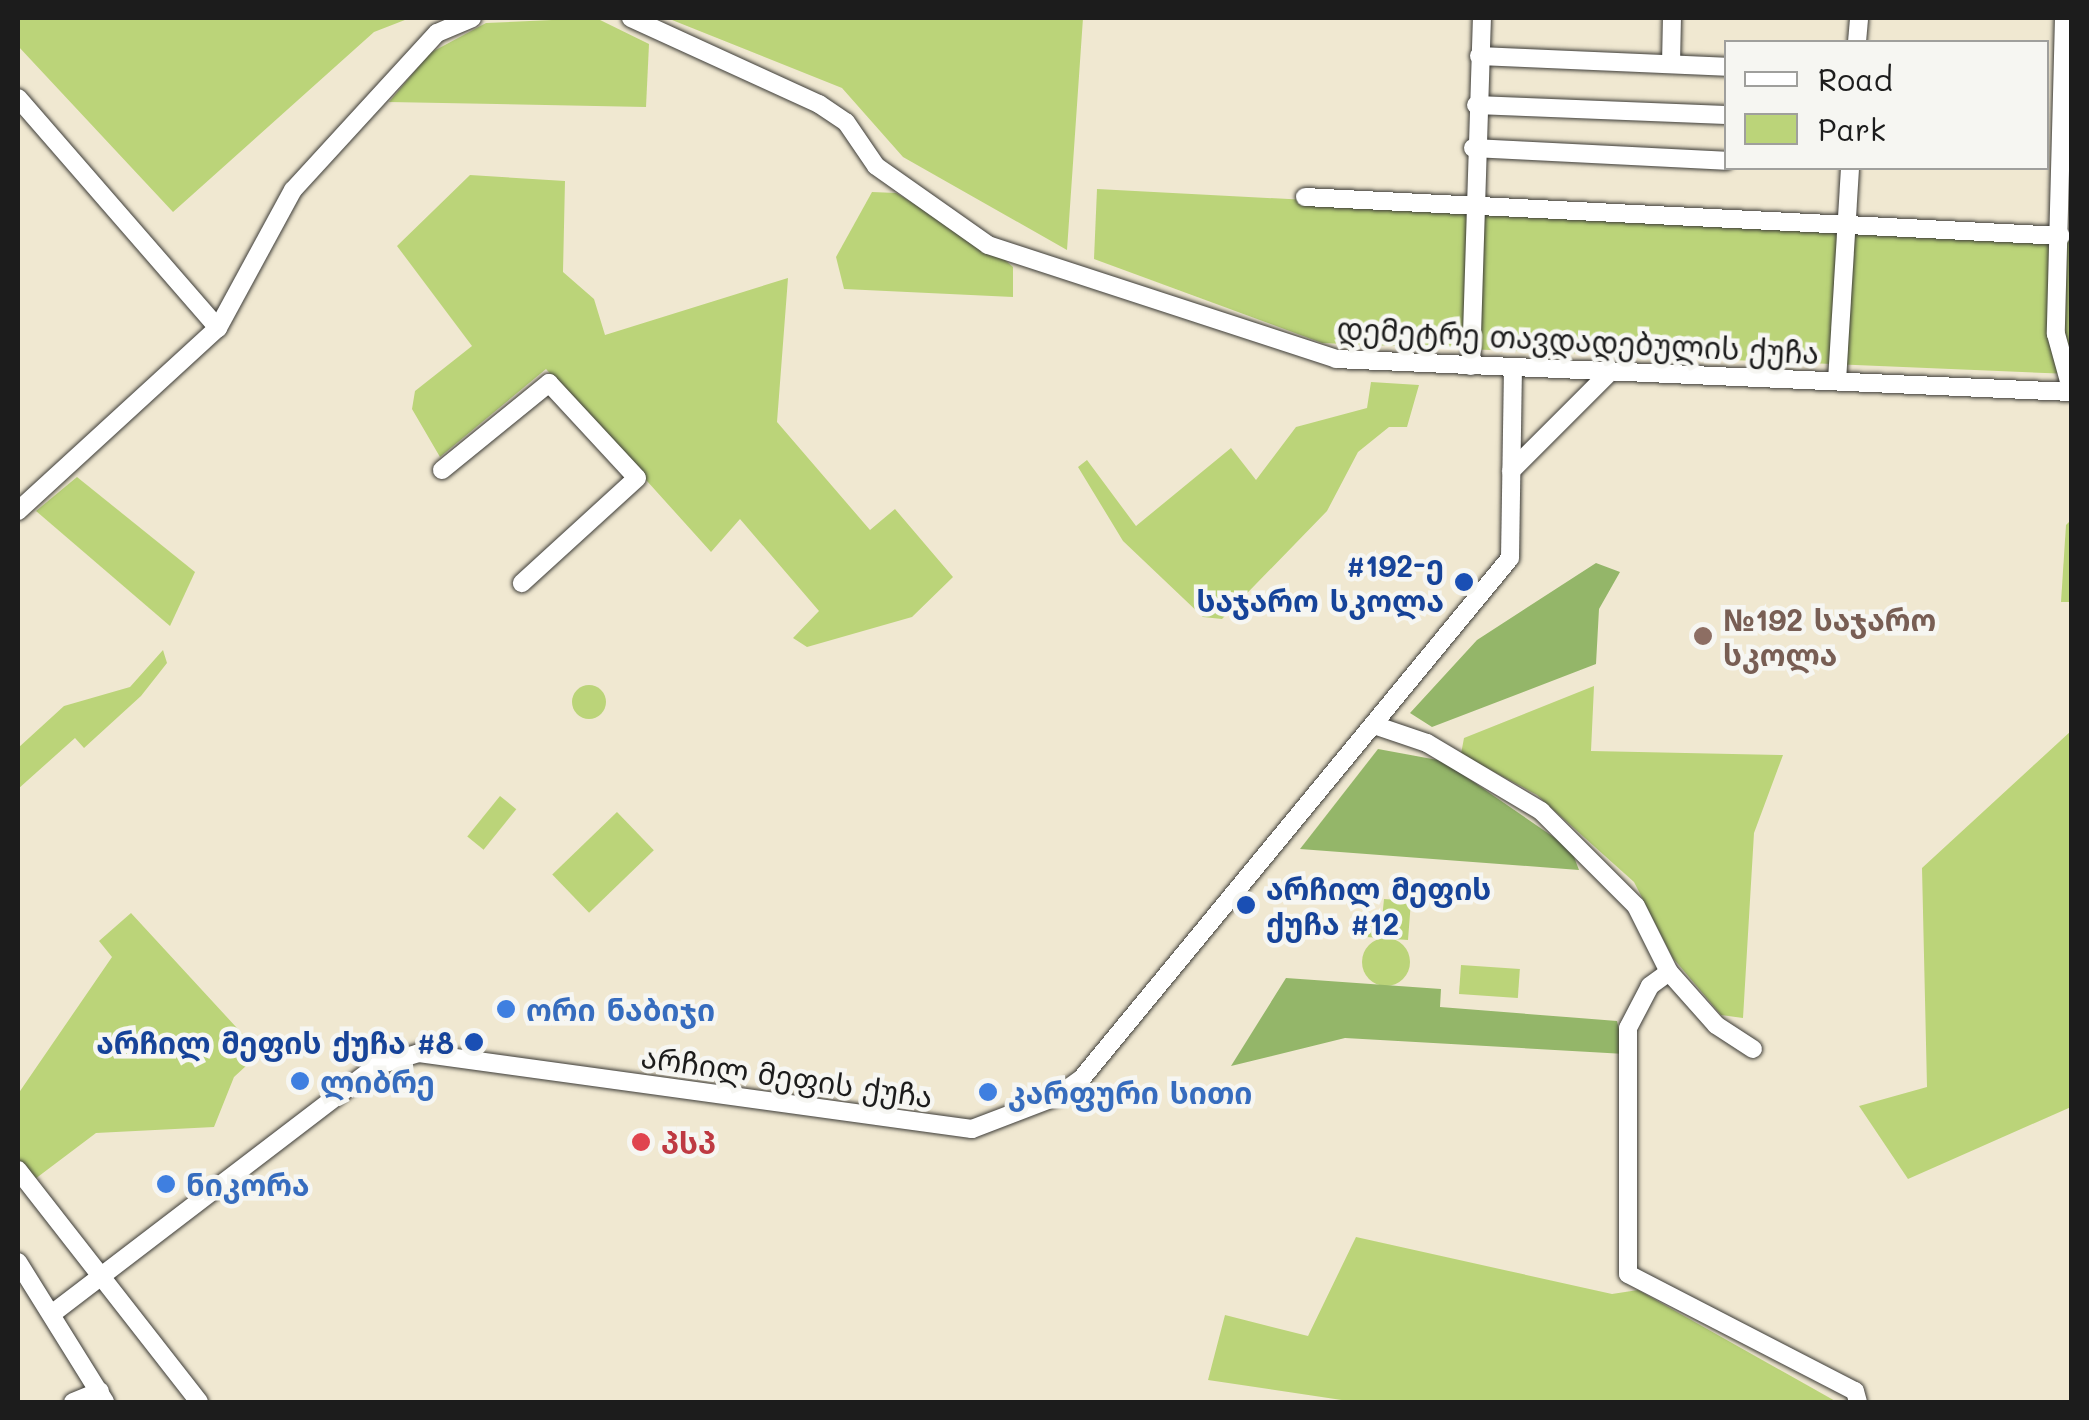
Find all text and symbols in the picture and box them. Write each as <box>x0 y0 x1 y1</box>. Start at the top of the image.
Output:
legend <box>1724 40 2049 170</box>
text: Road <box>1818 59 1893 99</box>
text: Park <box>1818 109 1886 149</box>
street label: დემეტრე თავდადებულის ქუჩა <box>1336 309 1820 371</box>
place label: #192-ე საჯარო სკოლა <box>1196 547 1444 618</box>
marker: #192-ე საჯარო სკოლა <box>1453 571 1475 593</box>
place label: №192 საჯარო სკოლა <box>1723 601 1936 672</box>
marker: №192 საჯარო სკოლა <box>1692 625 1714 647</box>
place label: არჩილ მეფის ქუჩა #12 <box>1266 870 1491 940</box>
marker: არჩილ მეფის ქუჩა #12 <box>1235 894 1257 916</box>
place label: ორი ნაბიჯი <box>526 991 715 1027</box>
marker: ორი ნაბიჯი <box>495 998 517 1020</box>
place label: არჩილ მეფის ქუჩა #8 <box>96 1024 454 1060</box>
marker: არჩილ მეფის ქუჩა #8 <box>463 1031 485 1053</box>
street label: არჩილ მეფის ქუჩა <box>639 1038 935 1114</box>
place label: ლიბრე <box>320 1063 435 1099</box>
marker: ლიბრე <box>289 1070 311 1092</box>
place label: კარფური სითი <box>1008 1074 1252 1110</box>
marker: კარფური სითი <box>977 1081 999 1103</box>
place label: პსპ <box>661 1124 716 1160</box>
marker: პსპ <box>630 1131 652 1153</box>
place label: ნიკორა <box>186 1166 310 1202</box>
marker: ნიკორა <box>155 1173 177 1195</box>

